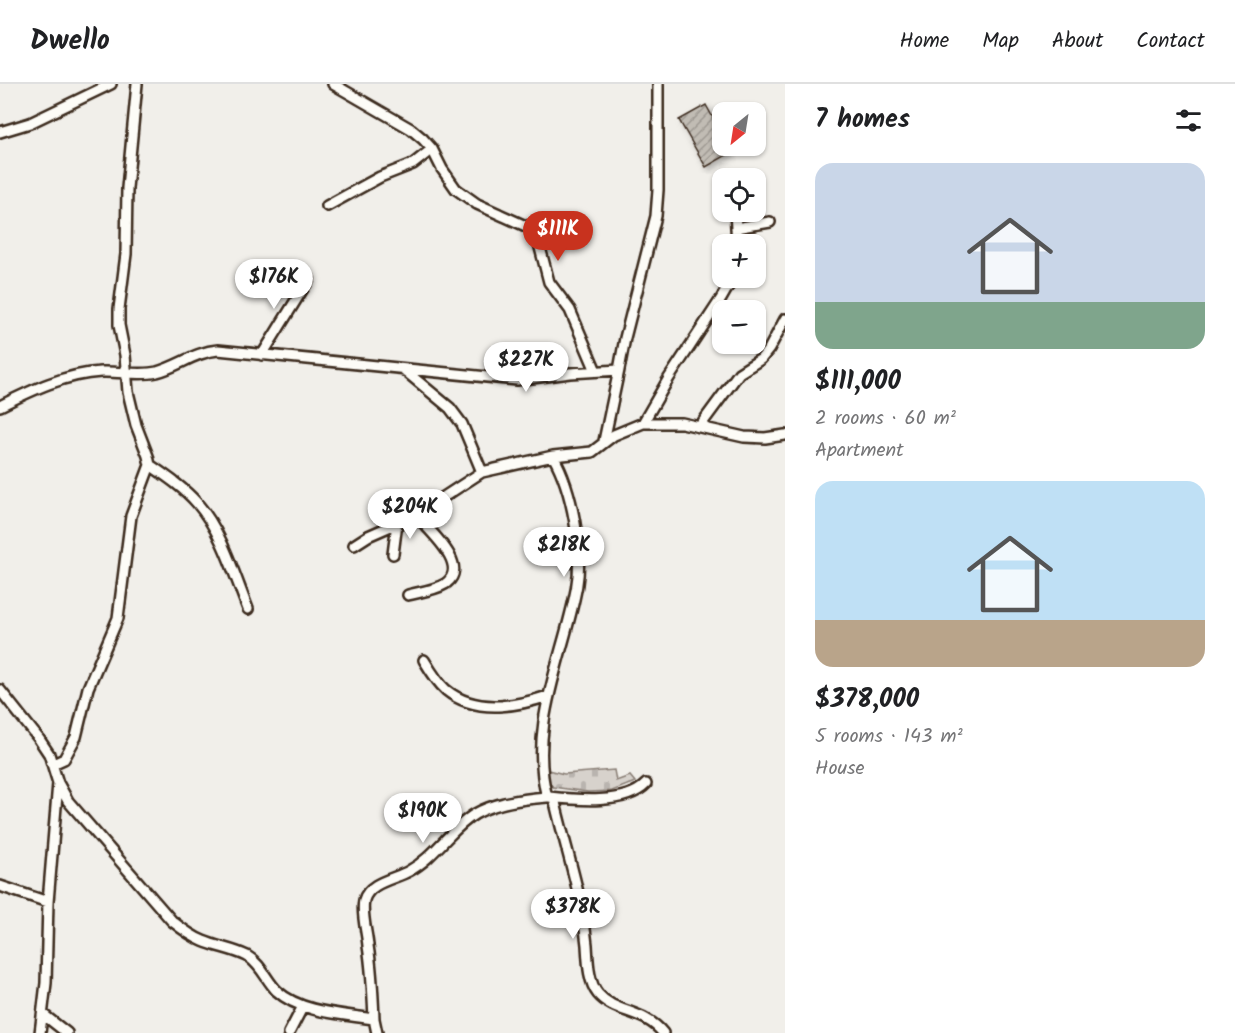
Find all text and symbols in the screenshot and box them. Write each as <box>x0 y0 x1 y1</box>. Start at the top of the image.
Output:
text: Dwello <box>30 19 110 64</box>
text: Home <box>900 25 949 58</box>
text: Map <box>982 25 1019 58</box>
text: About <box>1052 25 1103 58</box>
text: Contact <box>1136 25 1205 58</box>
text: 7 homes <box>815 99 910 141</box>
north arrow <box>712 102 766 156</box>
map controls <box>712 102 766 354</box>
icon: filters <box>1172 104 1205 137</box>
button: locate <box>712 168 766 222</box>
icon: home <box>956 202 1064 310</box>
pin: $111K <box>516 211 600 262</box>
text: $111K <box>537 214 579 246</box>
button: + <box>712 234 766 288</box>
pin: $176K <box>232 259 316 310</box>
text: $176K <box>249 262 299 294</box>
button: − <box>712 300 766 354</box>
pin: $227K <box>484 342 568 393</box>
text: $227K <box>498 345 554 377</box>
text: $111,000 <box>815 361 901 403</box>
text: 2 rooms · 60 m² <box>815 403 956 435</box>
text: Apartment <box>815 435 904 467</box>
pin: $204K <box>368 489 452 540</box>
text: $204K <box>382 492 438 524</box>
icon: home <box>956 520 1064 628</box>
pin: $218K <box>522 527 606 578</box>
text: $218K <box>537 530 591 562</box>
text: $378,000 <box>815 679 919 721</box>
text: 5 rooms · 143 m² <box>815 721 963 753</box>
text: House <box>815 753 865 785</box>
pin: $190K <box>381 793 465 844</box>
text: $190K <box>398 796 448 828</box>
pin: $378K <box>531 889 615 940</box>
text: $378K <box>545 892 601 924</box>

